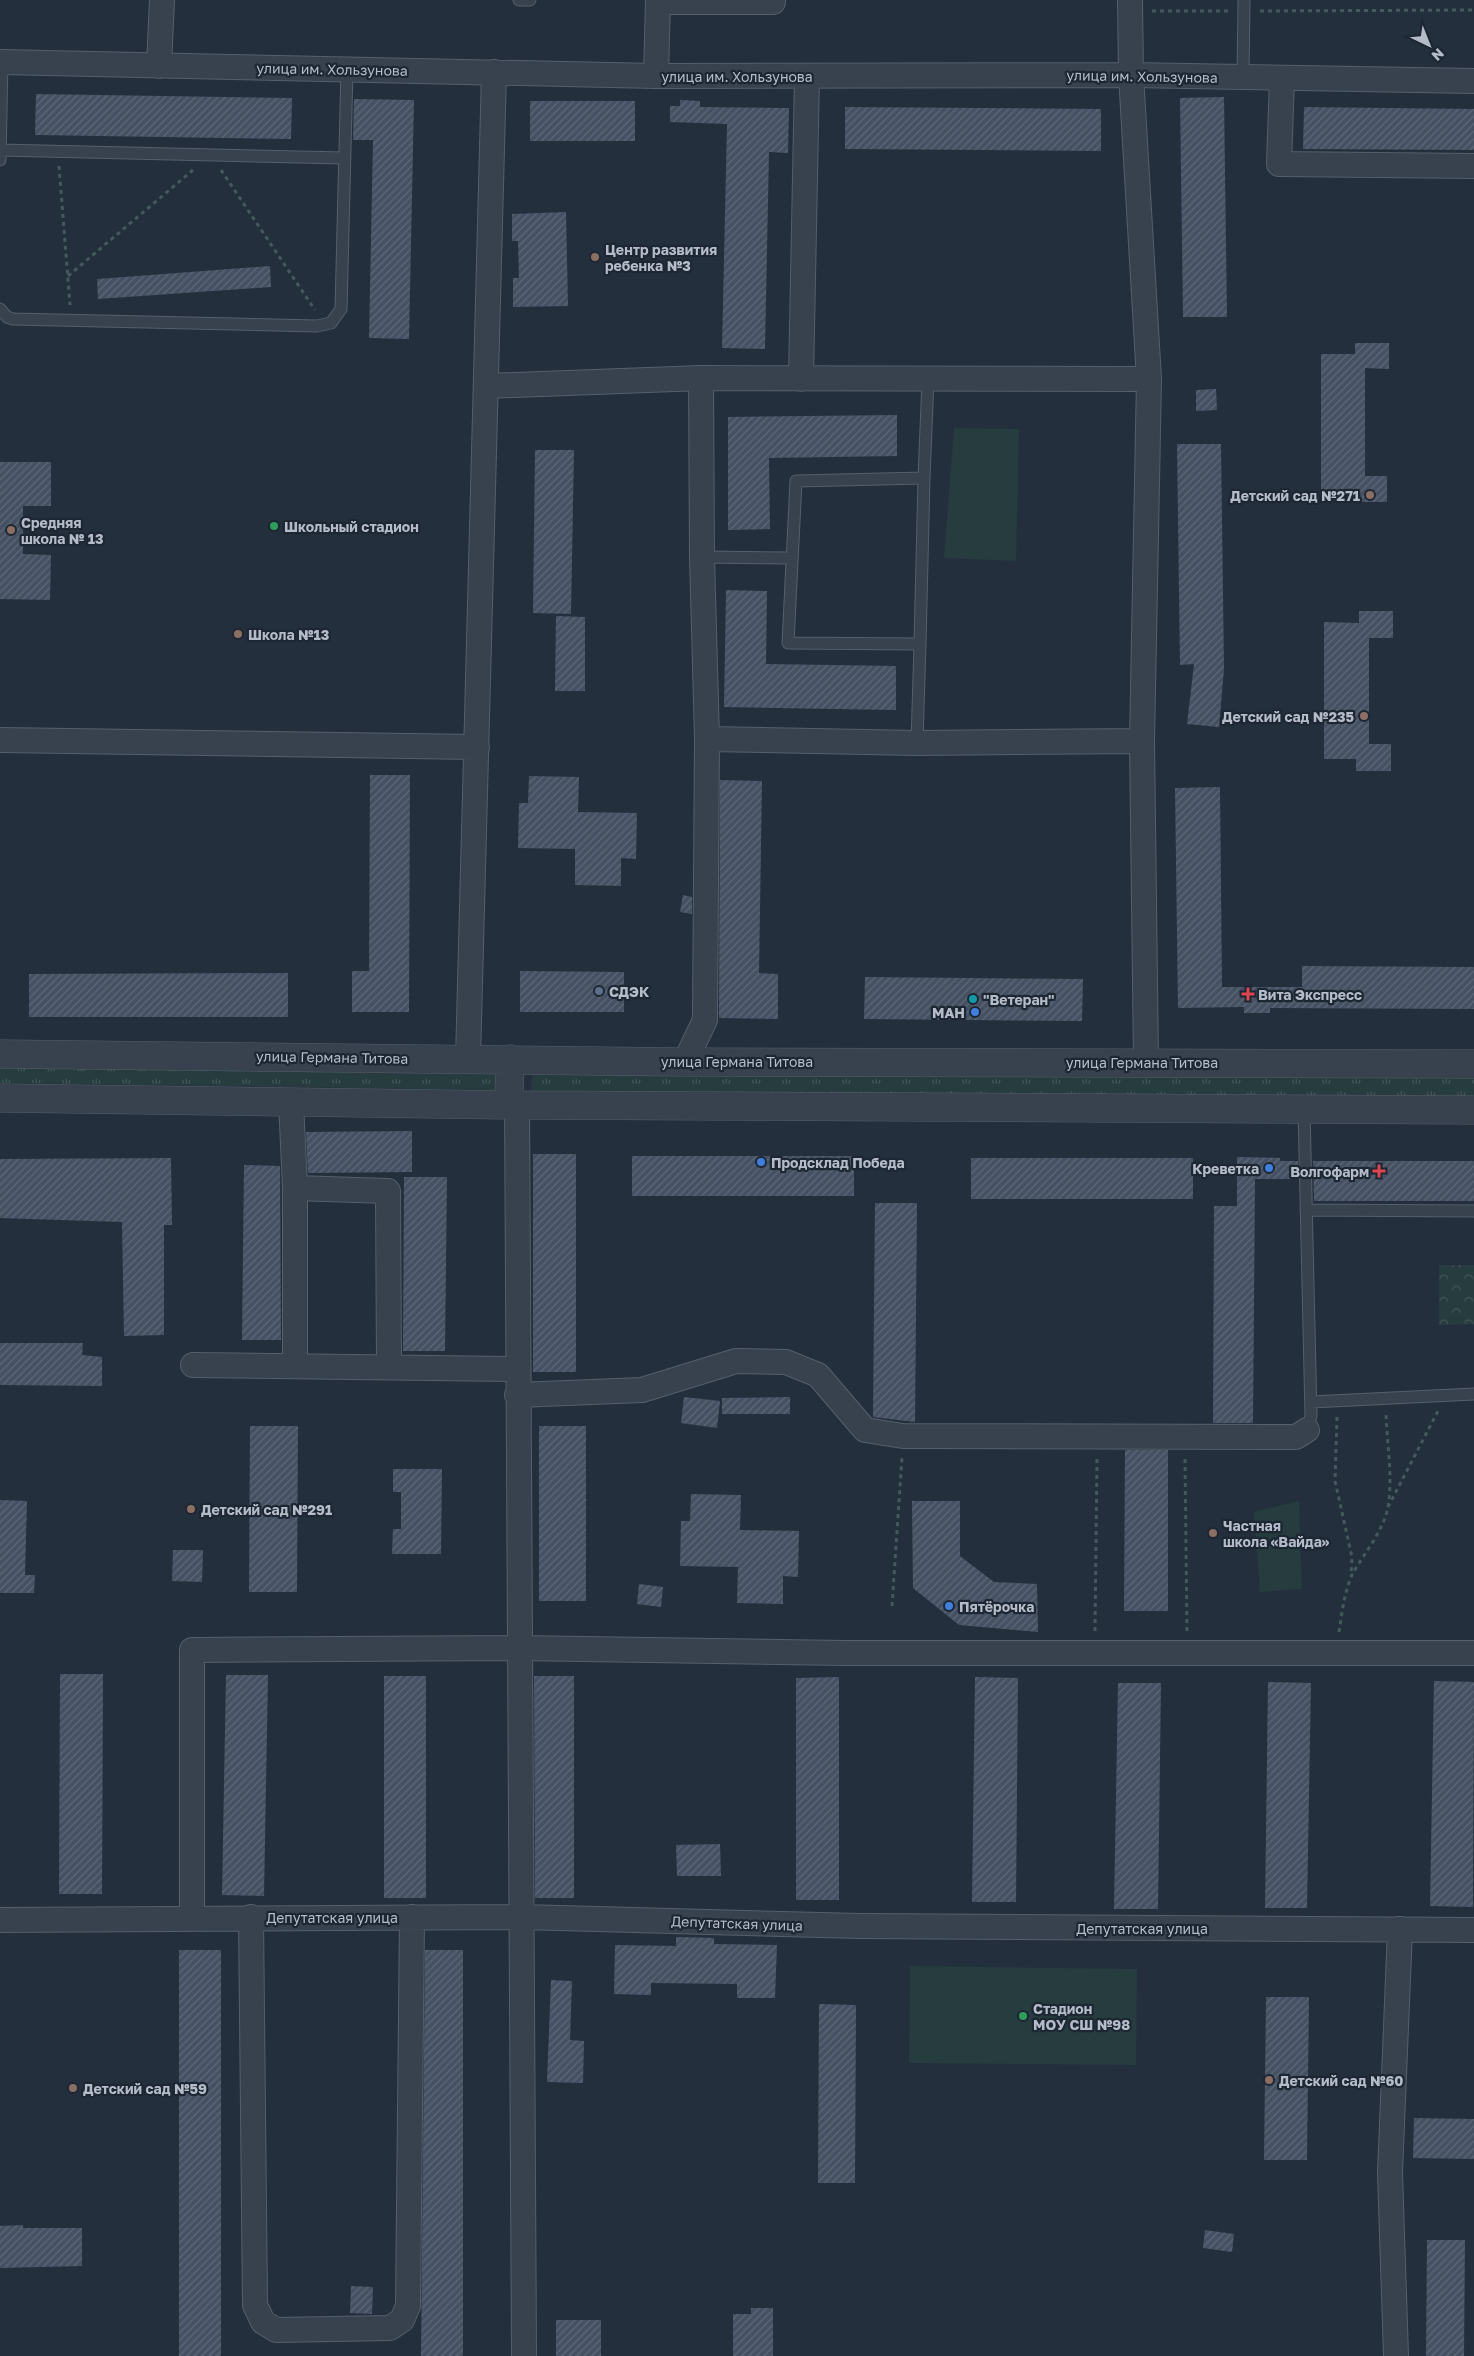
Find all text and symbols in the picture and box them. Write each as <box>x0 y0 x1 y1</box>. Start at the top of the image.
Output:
north arrow <box>1404 20 1454 70</box>
text: N <box>1429 45 1448 65</box>
street label: улица им. Хользунова <box>256 59 408 79</box>
street label: улица им. Хользунова <box>1066 66 1218 86</box>
street label: улица им. Хользунова <box>661 68 813 85</box>
place label: Центр развития ребенка №3 <box>605 241 717 274</box>
marker: Центр развития ребенка №3 <box>589 251 601 263</box>
place label: Детский сад №271 <box>1230 487 1360 504</box>
marker: Детский сад №271 <box>1364 489 1376 501</box>
place label: Средняя школа № 13 <box>21 514 104 547</box>
place label: Школьный стадион <box>284 518 419 535</box>
marker: Школьный стадион <box>268 520 280 532</box>
marker: Средняя школа № 13 <box>5 524 17 536</box>
place label: Школа №13 <box>248 626 329 643</box>
marker: Школа №13 <box>232 628 244 640</box>
place label: Детский сад №235 <box>1222 708 1354 725</box>
marker: Детский сад №235 <box>1358 710 1370 722</box>
place label: СДЭК <box>609 983 650 1000</box>
marker: СДЭК <box>593 985 605 997</box>
place label: Вита Экспресс <box>1258 986 1362 1003</box>
marker: Вита Экспресс <box>1242 988 1254 1000</box>
place label: "Ветеран" <box>983 991 1055 1008</box>
marker: "Ветеран" <box>967 993 979 1005</box>
place label: МАН <box>932 1004 965 1021</box>
marker: МАН <box>969 1006 981 1018</box>
street label: улица Германа Титова <box>256 1047 408 1067</box>
street label: улица Германа Титова <box>661 1053 813 1070</box>
street label: улица Германа Титова <box>1066 1054 1218 1071</box>
place label: Продсклад Победа <box>771 1154 905 1171</box>
marker: Продсклад Победа <box>755 1156 767 1168</box>
place label: Креветка <box>1192 1160 1259 1177</box>
marker: Креветка <box>1263 1162 1275 1174</box>
place label: Волгофарм <box>1290 1163 1369 1180</box>
marker: Волгофарм <box>1373 1165 1385 1177</box>
place label: Детский сад №291 <box>201 1501 332 1518</box>
marker: Детский сад №291 <box>185 1503 197 1515</box>
place label: Частная школа «Вайда» <box>1223 1517 1330 1550</box>
marker: Частная школа «Вайда» <box>1207 1527 1219 1539</box>
place label: Пятёрочка <box>959 1598 1034 1615</box>
marker: Пятёрочка <box>943 1600 955 1612</box>
street label: Депутатская улица <box>266 1909 398 1926</box>
street label: Депутатская улица <box>671 1912 803 1934</box>
street label: Депутатская улица <box>1076 1920 1208 1937</box>
place label: Стадион МОУ СШ №98 <box>1033 2000 1130 2033</box>
marker: Стадион МОУ СШ №98 <box>1017 2010 1029 2022</box>
place label: Детский сад №60 <box>1279 2072 1403 2089</box>
marker: Детский сад №60 <box>1263 2074 1275 2086</box>
place label: Детский сад №59 <box>83 2080 207 2097</box>
marker: Детский сад №59 <box>67 2082 79 2094</box>

